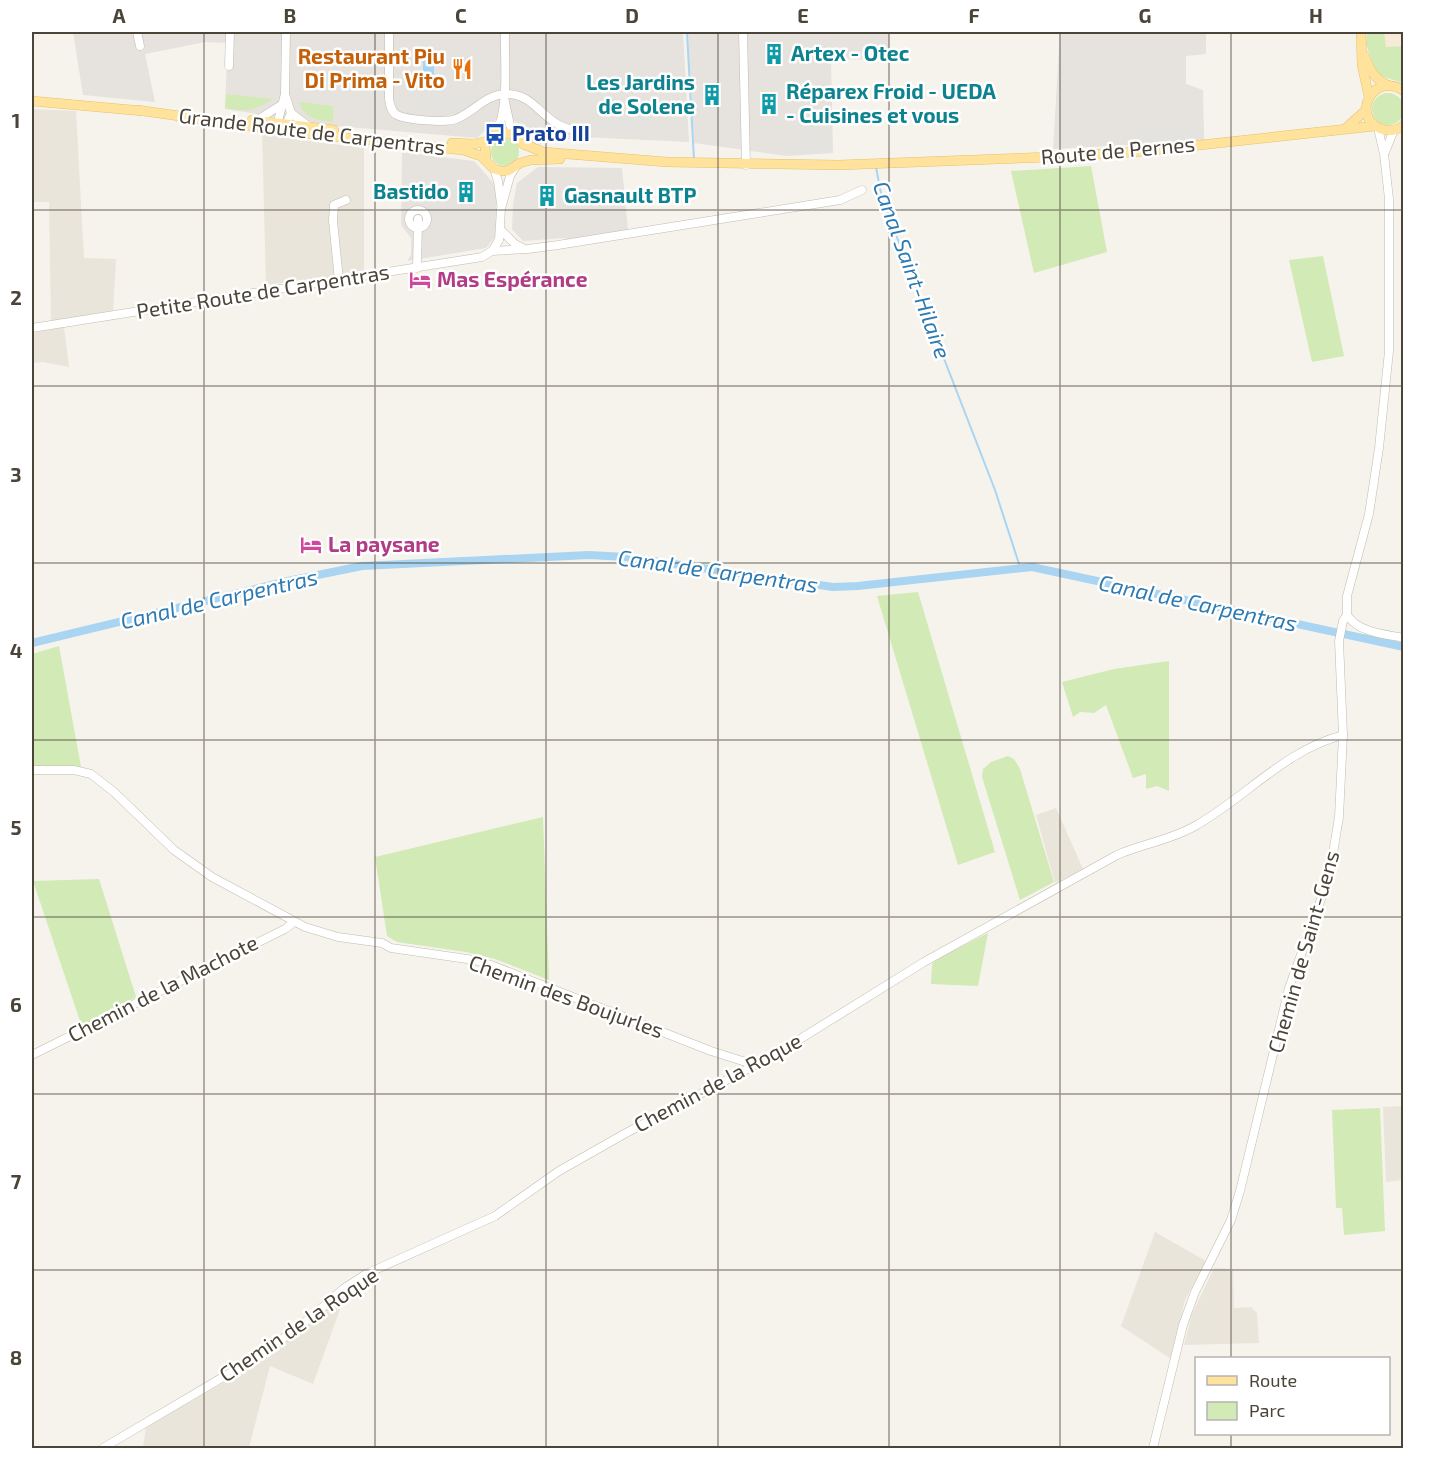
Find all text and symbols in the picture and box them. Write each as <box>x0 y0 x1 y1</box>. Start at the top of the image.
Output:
text: A <box>112 3 126 27</box>
text: B <box>284 3 296 27</box>
text: C <box>455 3 467 27</box>
text: D <box>625 3 639 27</box>
text: E <box>797 3 809 27</box>
text: F <box>968 3 980 27</box>
text: G <box>1139 3 1151 27</box>
text: H <box>1309 3 1323 27</box>
place label: Artex - Otec <box>791 40 910 65</box>
building icon: Artex - Otec <box>762 42 786 66</box>
place label: Restaurant Piu Di Prima - Vito <box>298 43 445 92</box>
restaurant icon: Restaurant Piu Di Prima - Vito <box>450 57 474 81</box>
place label: Les Jardins de Solene <box>586 69 695 118</box>
place label: Réparex Froid - UEDA - Cuisines et vous <box>786 78 996 127</box>
building icon: Les Jardins de Solene <box>700 83 724 107</box>
building icon: Réparex Froid - UEDA - Cuisines et vous <box>757 92 781 116</box>
street label: Grande Route de Carpentras <box>178 102 447 159</box>
text: 1 <box>12 108 20 132</box>
place label: Prato III <box>512 120 590 145</box>
bus stop icon: Prato III <box>483 122 507 146</box>
street label: Route de Pernes <box>1040 130 1196 169</box>
water label: Canal Saint-Hilaire <box>869 177 957 362</box>
place label: Bastido <box>373 178 449 203</box>
building icon: Bastido <box>454 180 478 204</box>
place label: Gasnault BTP <box>564 182 696 207</box>
building icon: Gasnault BTP <box>535 184 559 208</box>
street label: Petite Route de Carpentras <box>135 258 391 323</box>
place label: Mas Espérance <box>437 266 588 291</box>
hotel icon: Mas Espérance <box>408 268 432 292</box>
text: 2 <box>10 285 22 309</box>
text: 3 <box>10 462 22 486</box>
place label: La paysane <box>328 531 440 557</box>
hotel icon: La paysane <box>299 533 323 557</box>
water label: Canal de Carpentras <box>616 543 820 597</box>
water label: Canal de Carpentras <box>118 563 320 633</box>
water label: Canal de Carpentras <box>1097 568 1300 636</box>
text: 4 <box>10 638 23 662</box>
text: 5 <box>10 815 22 839</box>
street label: Chemin de Saint-Gens <box>1262 848 1343 1056</box>
street label: Chemin de la Machote <box>63 929 262 1046</box>
street label: Chemin des Boujurles <box>465 949 667 1043</box>
text: 6 <box>10 992 22 1016</box>
street label: Chemin de la Roque <box>629 1027 805 1136</box>
text: 7 <box>11 1169 22 1193</box>
street label: Chemin de la Roque <box>214 1261 382 1386</box>
text: 8 <box>10 1345 22 1369</box>
legend <box>1195 1357 1390 1435</box>
text: Route <box>1249 1369 1297 1391</box>
text: Parc <box>1249 1399 1285 1421</box>

